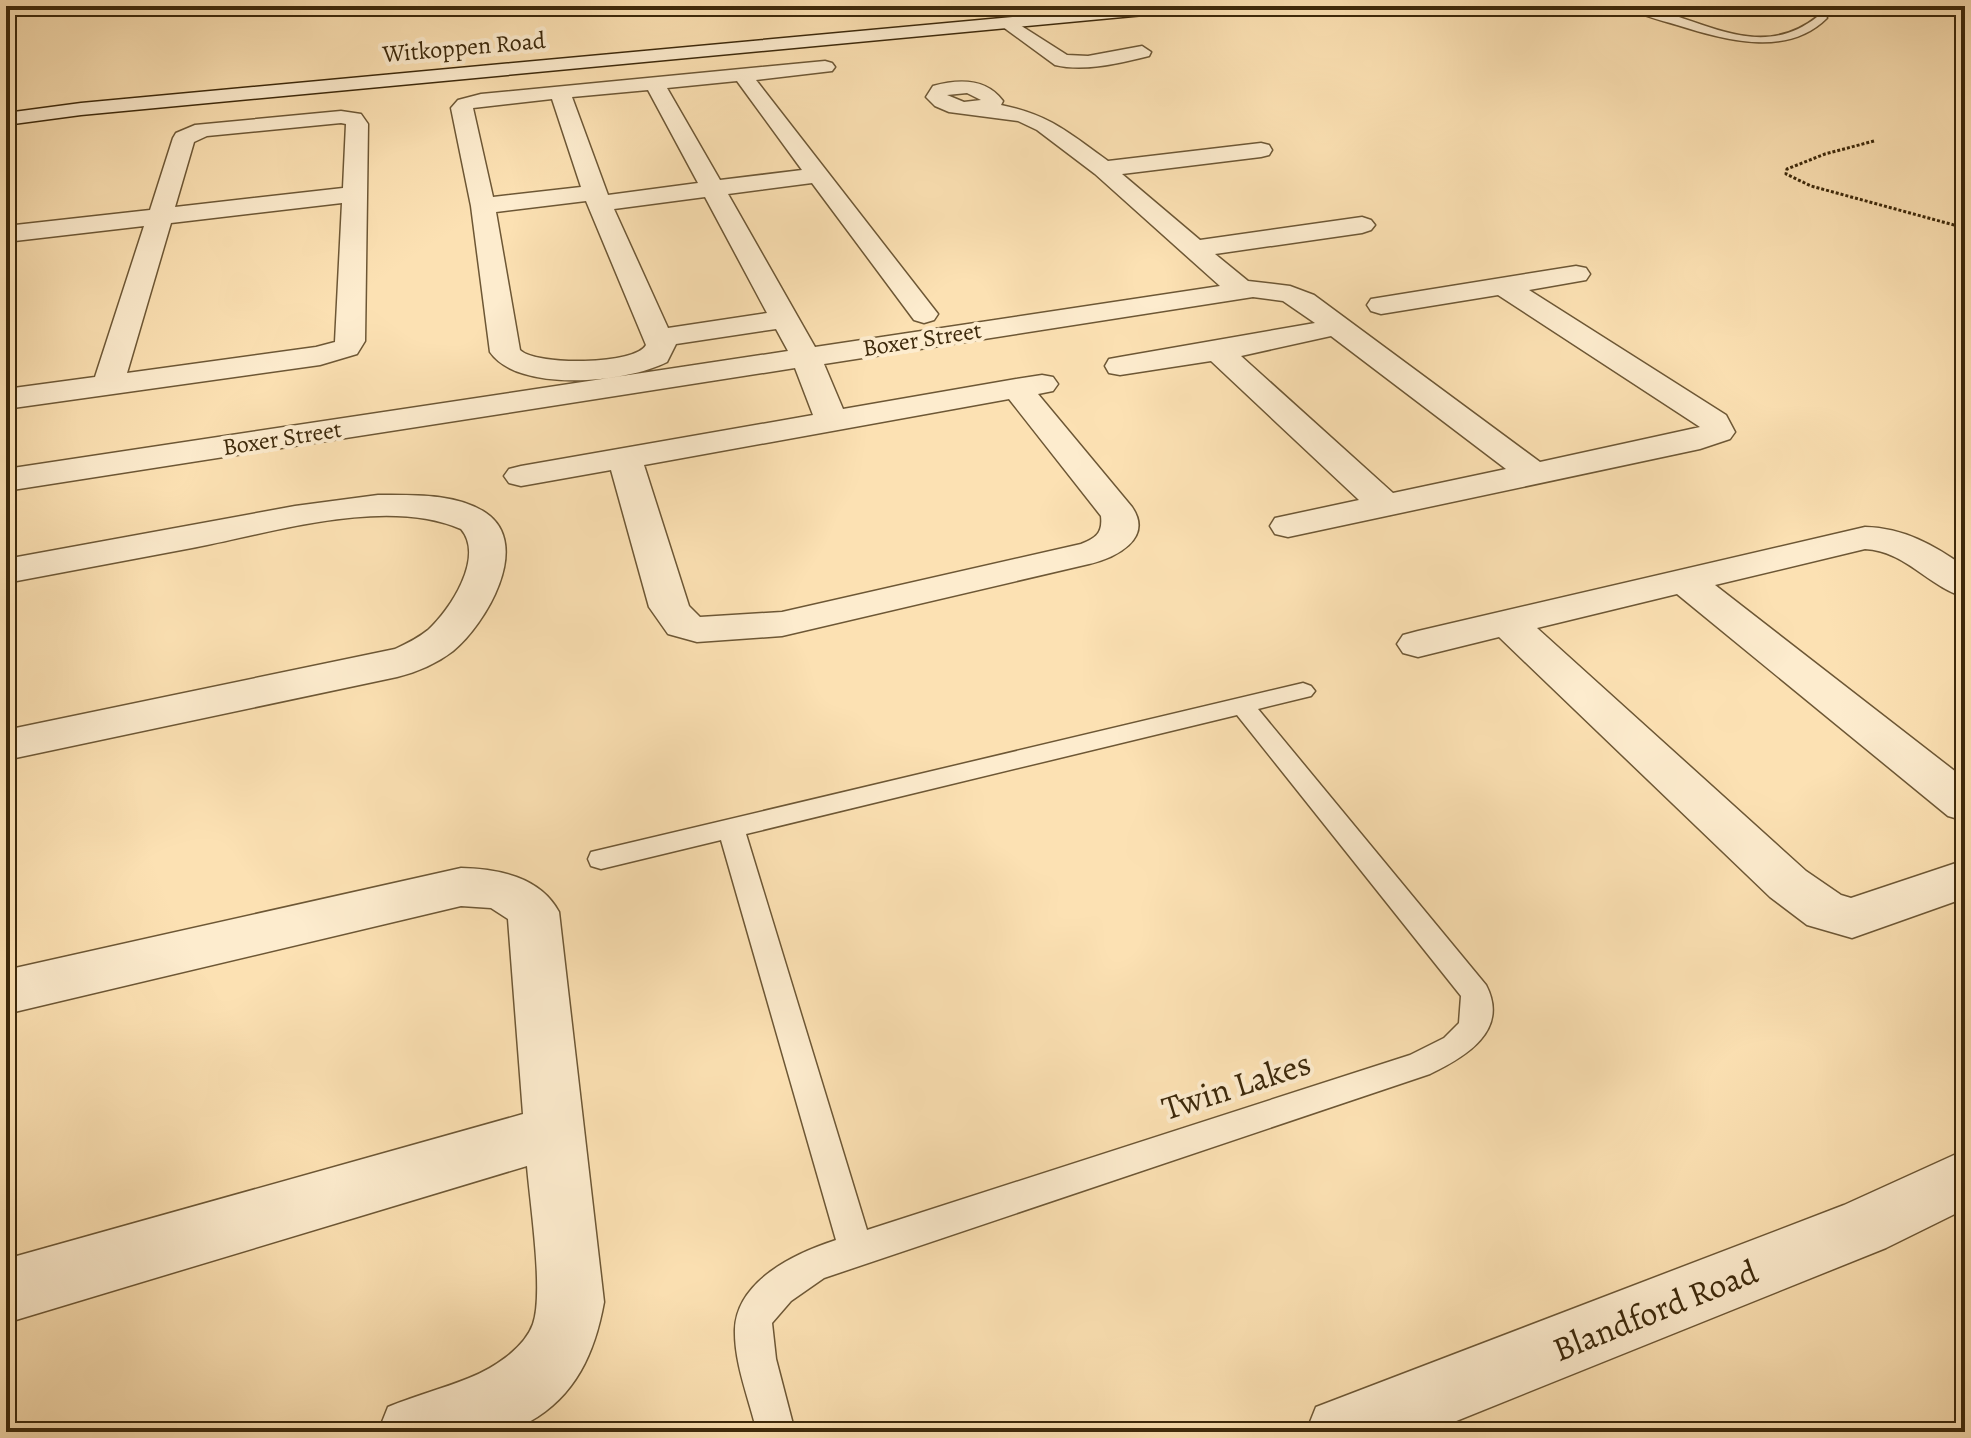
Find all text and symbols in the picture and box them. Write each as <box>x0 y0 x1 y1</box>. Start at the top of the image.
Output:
street label: Witkoppen Road <box>380 24 547 70</box>
street label: Boxer Street <box>860 314 984 364</box>
street label: Boxer Street <box>220 413 344 463</box>
street label: Twin Lakes <box>1156 1039 1317 1132</box>
street label: Blandford Road <box>1546 1248 1765 1373</box>

